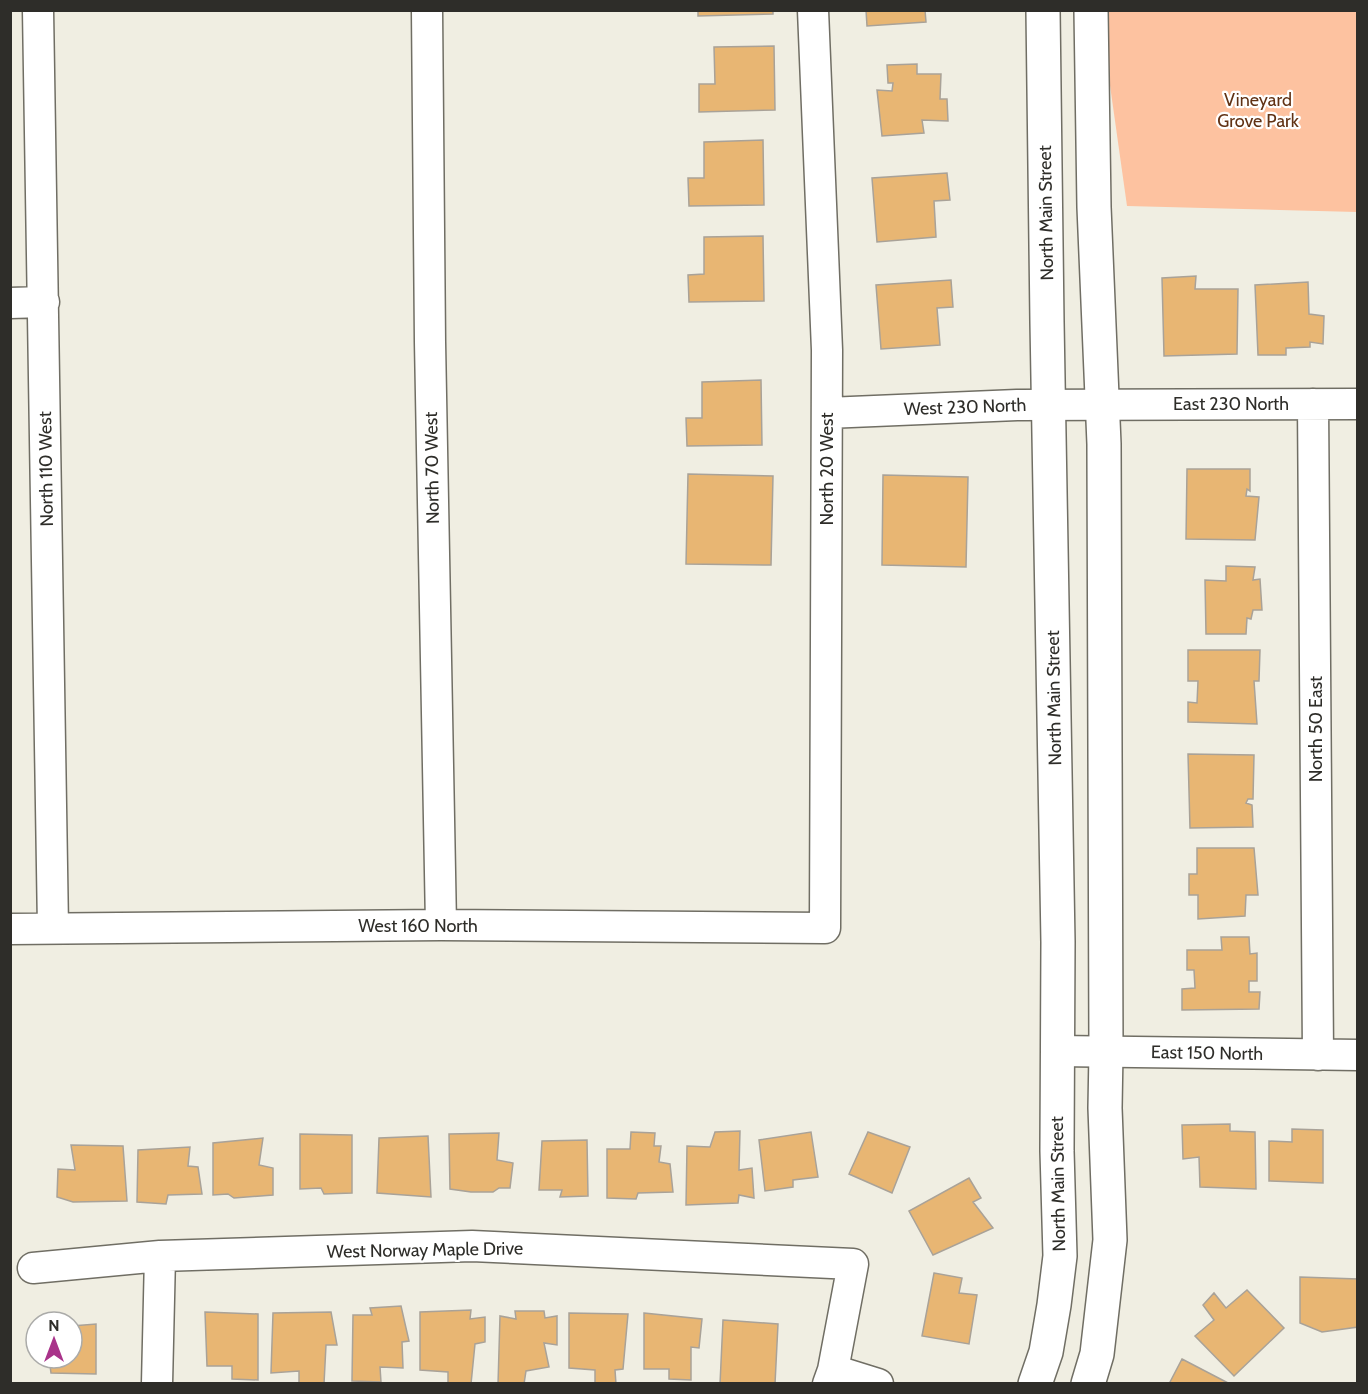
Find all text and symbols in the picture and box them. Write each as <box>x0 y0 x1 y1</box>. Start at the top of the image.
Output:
park label: Vineyard Grove Park <box>1217 89 1300 132</box>
street label: North Main Street <box>1034 145 1058 281</box>
street label: East 230 North <box>1173 393 1289 415</box>
street label: West 230 North <box>903 394 1027 420</box>
street label: North 110 West <box>34 411 58 527</box>
street label: North 70 West <box>420 412 444 524</box>
street label: North 20 West <box>816 413 838 526</box>
street label: North Main Street <box>1042 630 1066 766</box>
street label: North 50 East <box>1305 676 1327 782</box>
street label: West 160 North <box>358 915 478 937</box>
street label: East 150 North <box>1151 1041 1263 1065</box>
street label: North Main Street <box>1046 1116 1070 1252</box>
street label: West Norway Maple Drive <box>327 1237 523 1263</box>
north arrow <box>24 1310 84 1370</box>
text: N <box>48 1316 60 1335</box>

